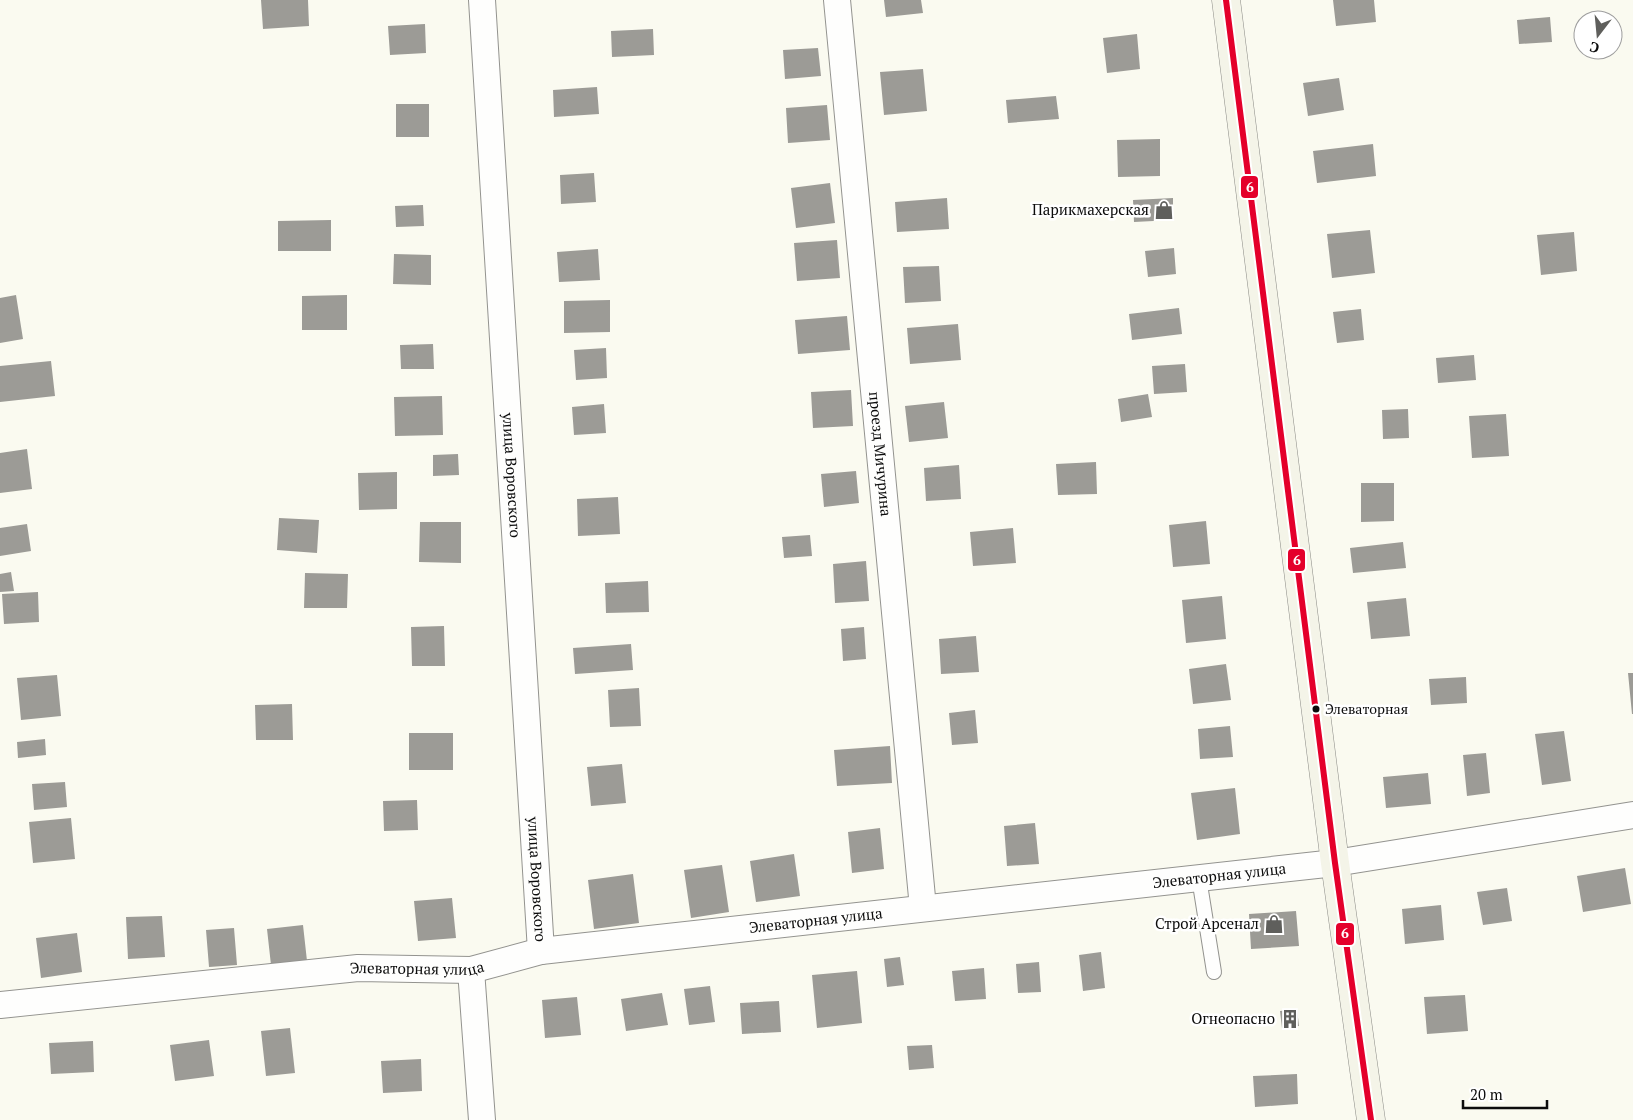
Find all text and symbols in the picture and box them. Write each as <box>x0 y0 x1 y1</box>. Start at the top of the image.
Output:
north arrow <box>1573 10 1623 60</box>
text: С <box>1587 38 1601 58</box>
line badge: 6 <box>1240 175 1259 199</box>
text: 6 <box>1246 177 1254 196</box>
place label: Парикмахерская <box>1032 199 1149 219</box>
shop icon: Парикмахерская <box>1153 199 1175 221</box>
street label: проезд Мичурина <box>865 390 897 518</box>
street label: улица Воровского <box>499 411 526 538</box>
line badge: 6 <box>1287 548 1306 572</box>
text: 6 <box>1293 550 1301 569</box>
place label: Элеваторная <box>1325 699 1408 718</box>
marker: Элеваторная <box>1311 704 1321 714</box>
street label: улица Воровского <box>524 815 551 942</box>
street label: Элеваторная улица <box>1152 857 1287 892</box>
street label: Элеваторная улица <box>748 902 884 937</box>
place label: Строй Арсенал <box>1155 913 1259 933</box>
shop icon: Строй Арсенал <box>1263 913 1285 935</box>
line badge: 6 <box>1335 922 1355 946</box>
text: 6 <box>1341 923 1349 942</box>
street label: Элеваторная улица <box>349 956 486 980</box>
place label: Огнеопасно <box>1191 1008 1275 1028</box>
building icon: Огнеопасно <box>1279 1008 1301 1030</box>
scale bar <box>1463 1078 1547 1110</box>
text: 20 m <box>1470 1084 1503 1104</box>

